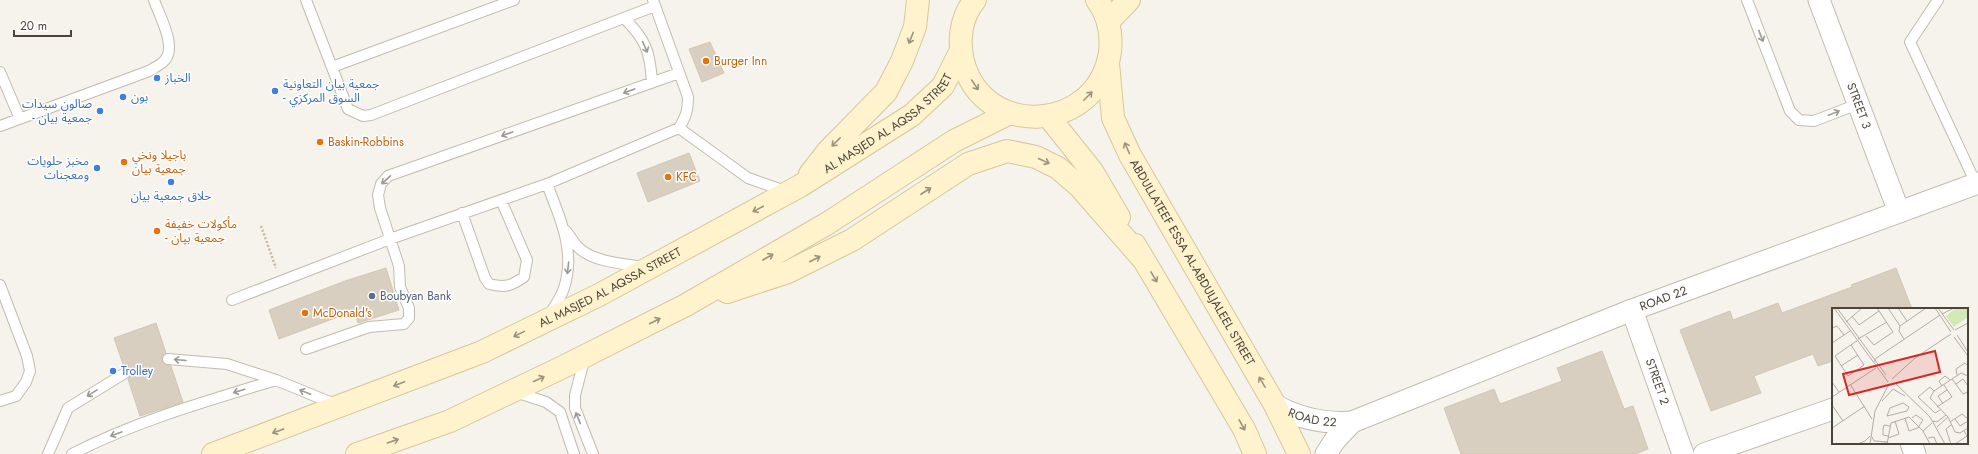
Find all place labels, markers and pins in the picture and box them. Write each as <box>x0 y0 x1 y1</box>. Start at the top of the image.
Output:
place label: Burger Inn <box>714 52 767 70</box>
marker: Burger Inn <box>701 56 711 66</box>
place label: الخباز <box>164 69 191 87</box>
marker: الخباز <box>152 73 162 83</box>
place label: جمعية بيان التعاونية - السوق المركزي <box>283 75 379 108</box>
marker: جمعية بيان التعاونية - السوق المركزي <box>270 86 280 96</box>
place label: بون <box>131 88 148 106</box>
marker: بون <box>118 92 128 102</box>
place label: صالون سيدات - جمعية بيان <box>22 95 92 127</box>
marker: صالون سيدات - جمعية بيان <box>95 106 105 116</box>
place label: Baskin-Robbins <box>328 133 404 151</box>
marker: Baskin-Robbins <box>315 137 325 147</box>
place label: باجيلا ونخي جمعية بيان <box>132 146 186 178</box>
place label: مخبز حلويات ومعجنات <box>27 152 89 184</box>
marker: باجيلا ونخي جمعية بيان <box>119 157 129 167</box>
marker: مخبز حلويات ومعجنات <box>92 163 102 173</box>
place label: KFC <box>676 168 697 186</box>
marker: KFC <box>663 172 673 182</box>
marker: حلاق جمعية بيان <box>166 177 176 187</box>
place label: حلاق جمعية بيان <box>131 187 211 205</box>
place label: مأكولات خفيفة - جمعية بيان <box>165 215 237 247</box>
marker: مأكولات خفيفة - جمعية بيان <box>152 226 162 236</box>
place label: Boubyan Bank <box>380 287 452 305</box>
marker: Boubyan Bank <box>367 291 377 301</box>
place label: McDonald's <box>313 304 372 322</box>
marker: McDonald's <box>300 308 310 318</box>
place label: Trolley <box>121 362 154 380</box>
marker: Trolley <box>108 366 118 376</box>

